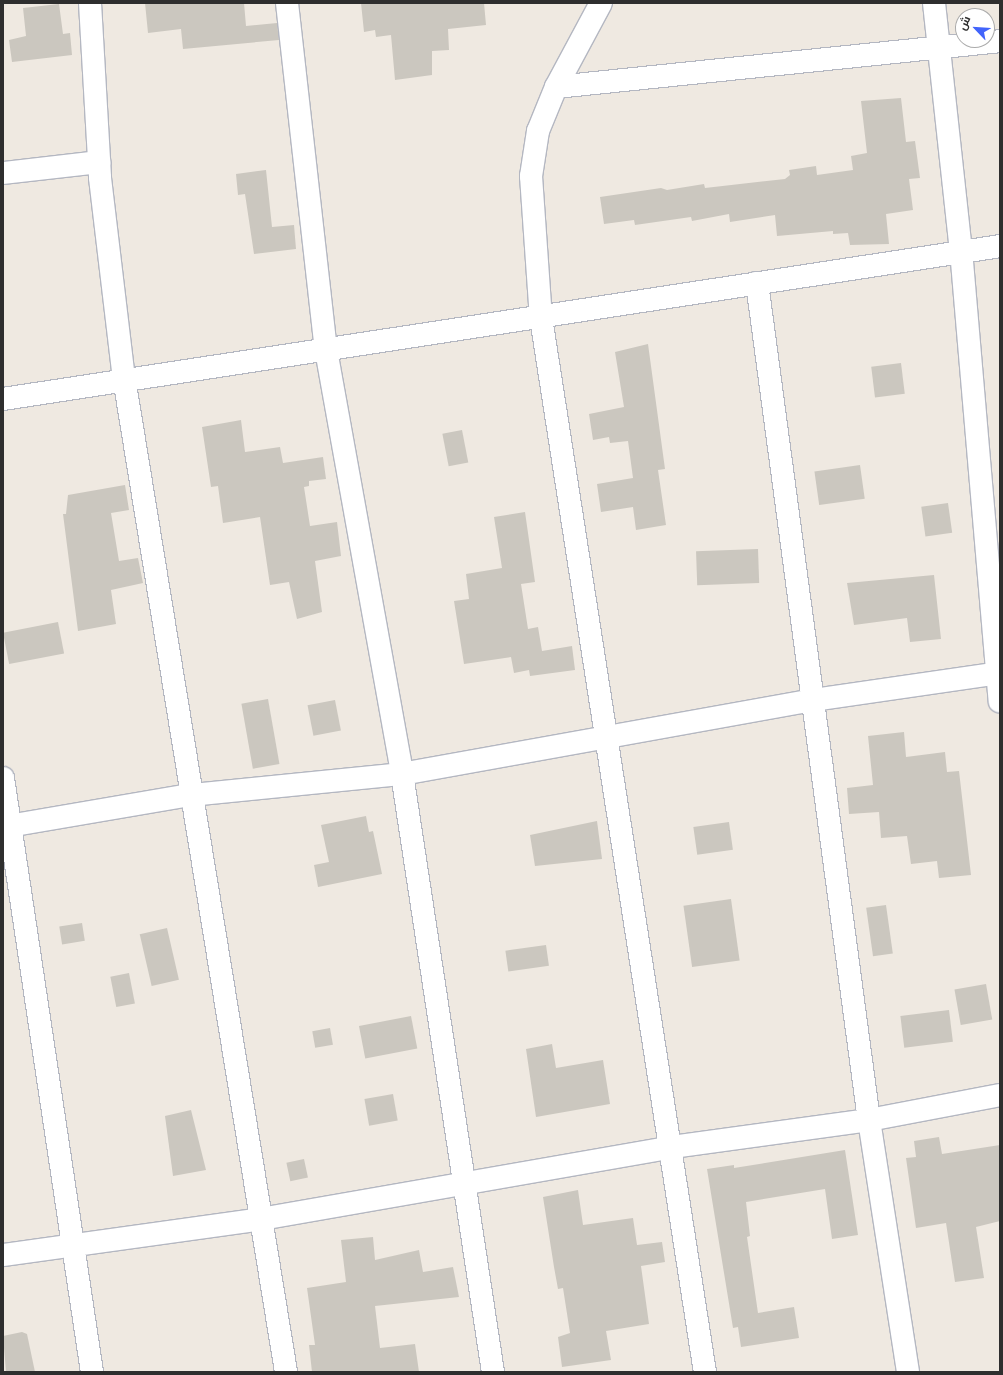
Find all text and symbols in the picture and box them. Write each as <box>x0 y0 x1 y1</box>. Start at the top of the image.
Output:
north arrow <box>955 8 995 48</box>
text: ش <box>956 14 973 32</box>

